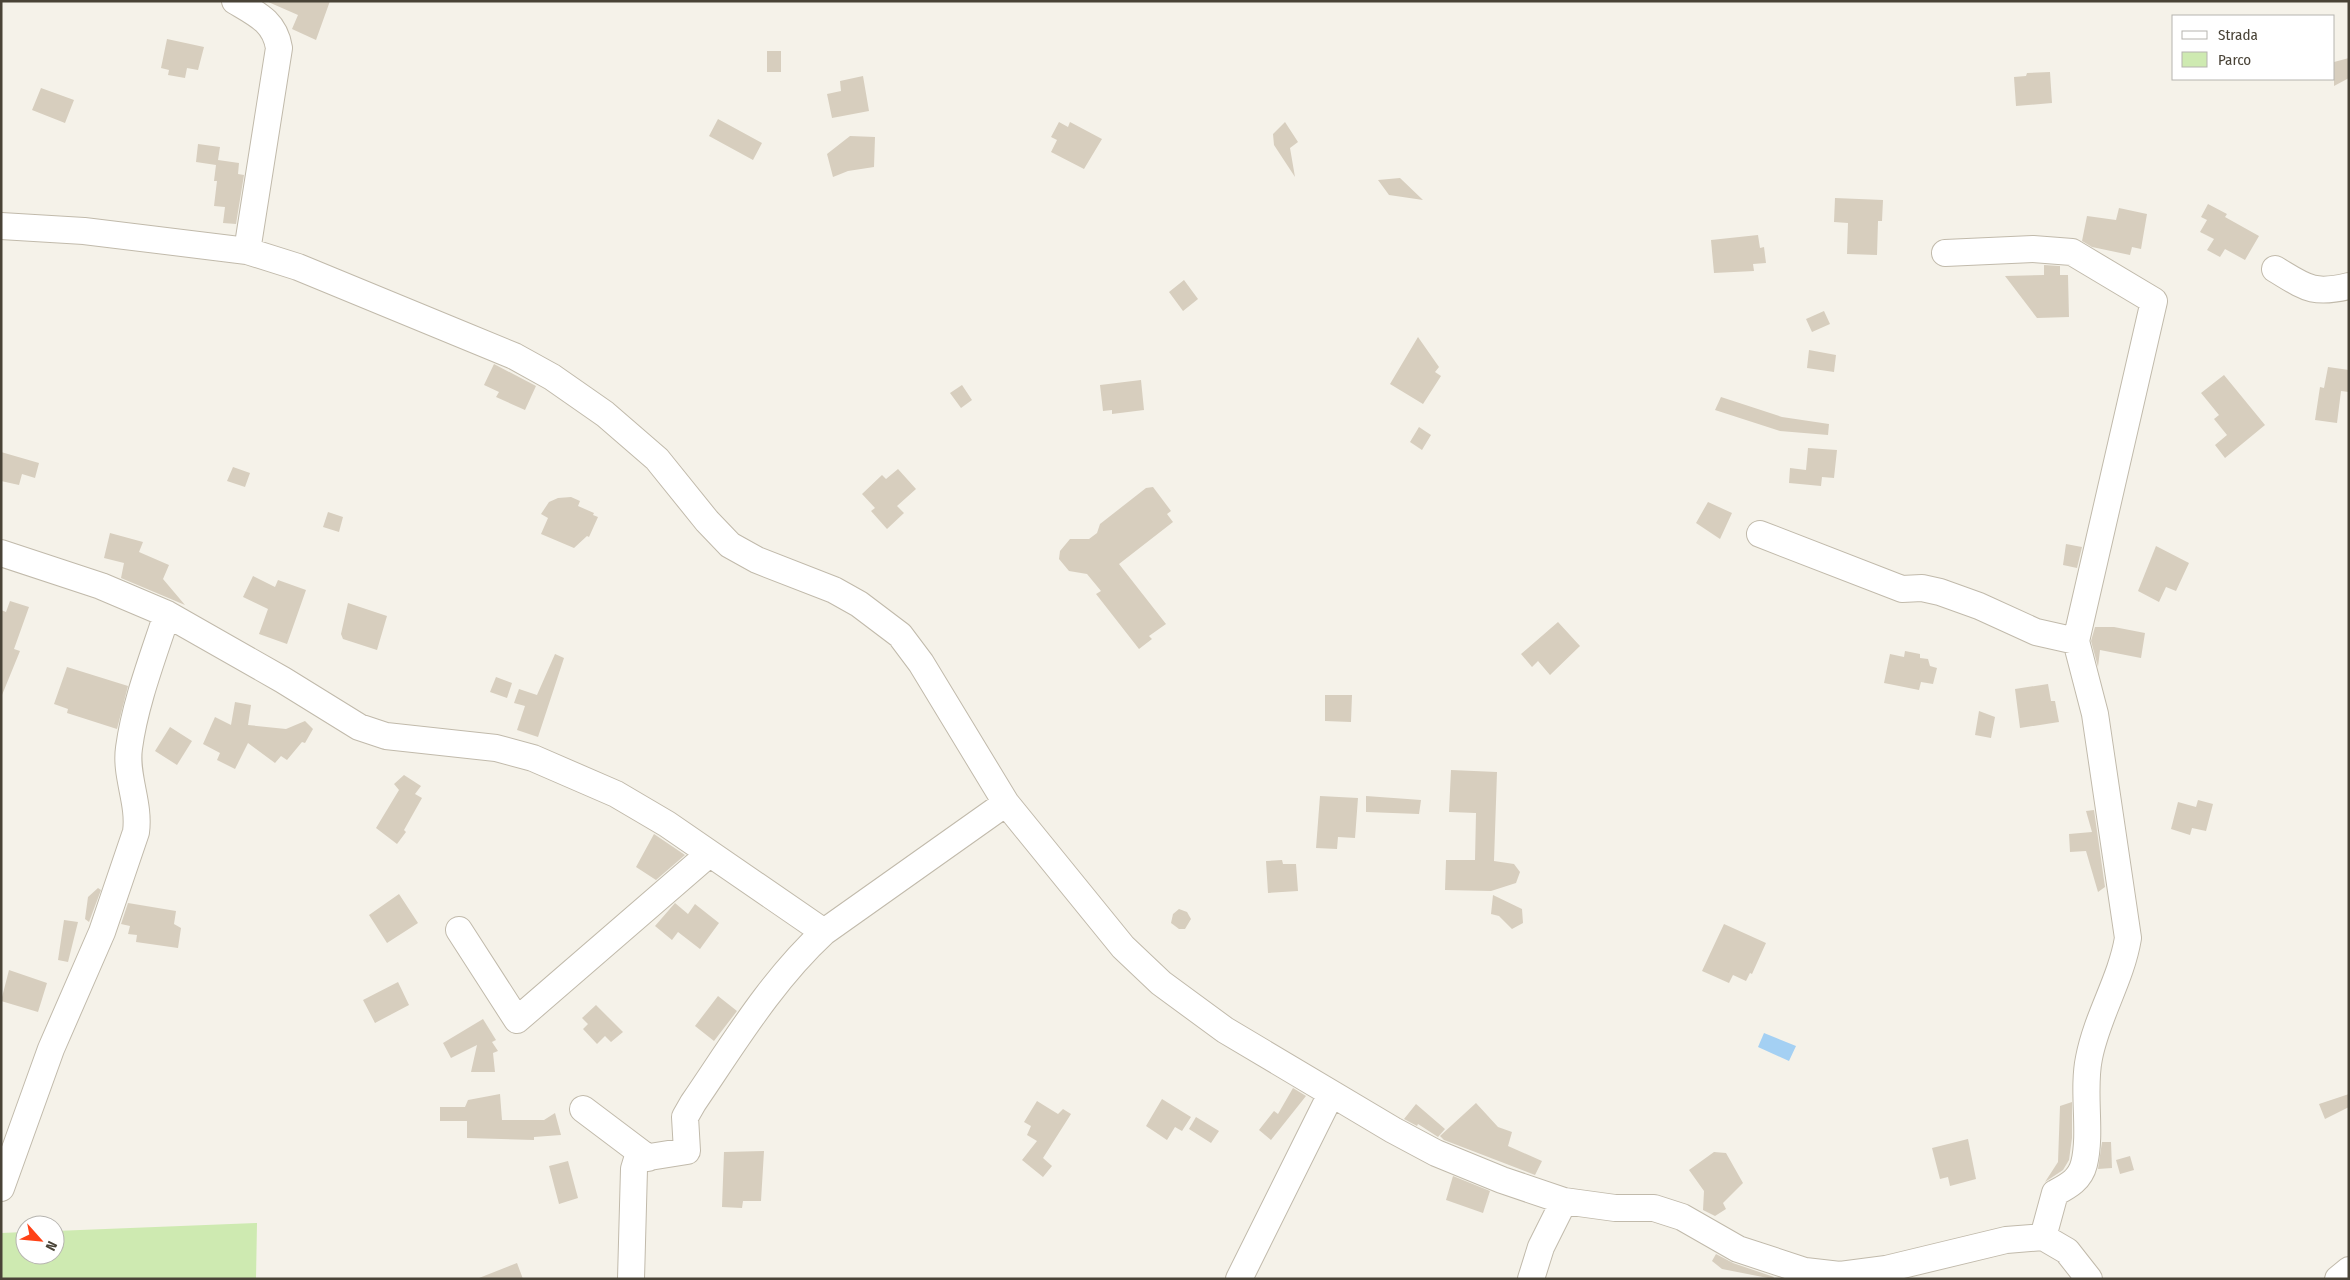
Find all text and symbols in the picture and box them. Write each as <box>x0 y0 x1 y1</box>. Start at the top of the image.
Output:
legend <box>2172 15 2335 80</box>
text: Strada <box>2218 26 2258 44</box>
text: Parco <box>2218 51 2251 69</box>
north arrow <box>15 1215 65 1265</box>
text: N <box>42 1238 61 1253</box>

